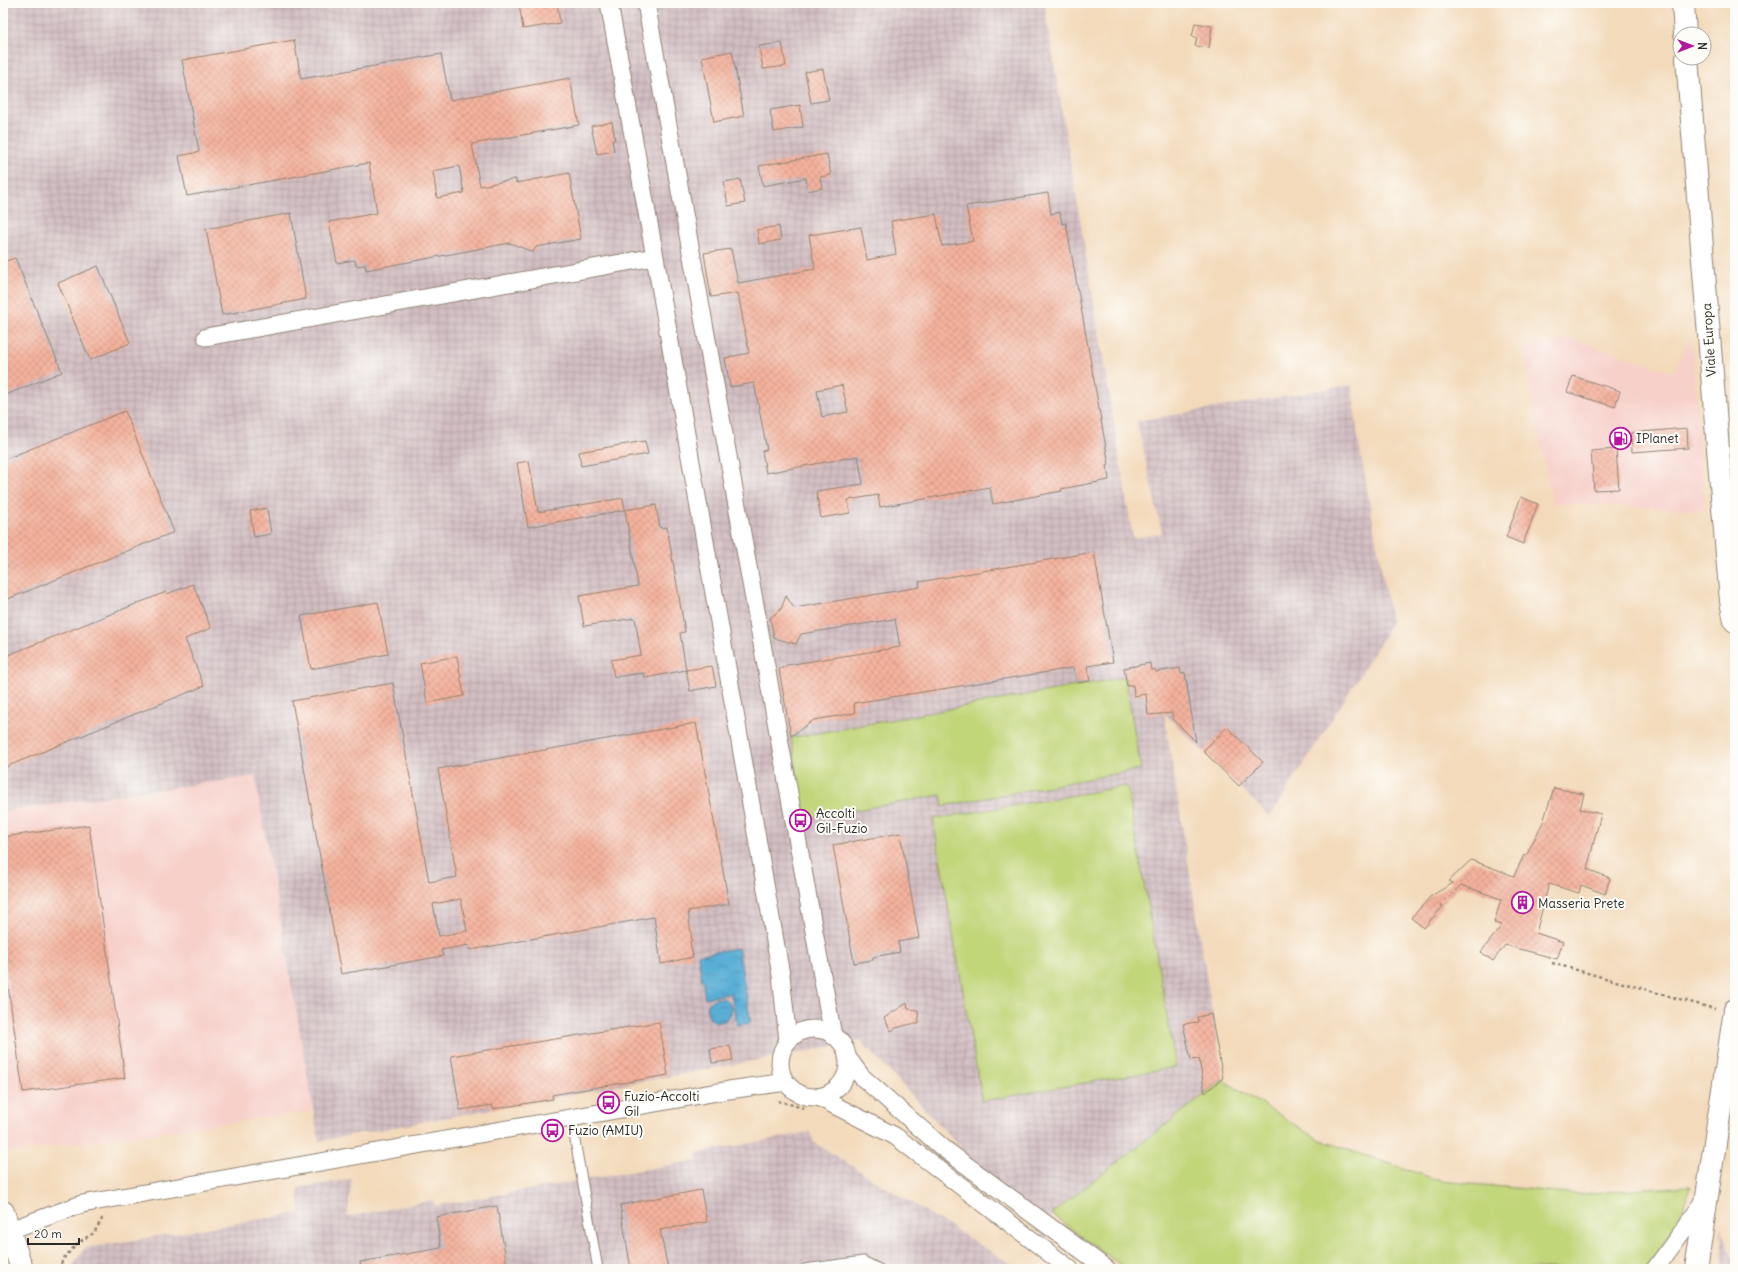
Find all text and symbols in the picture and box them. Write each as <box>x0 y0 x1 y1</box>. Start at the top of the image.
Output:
north arrow <box>1672 26 1712 66</box>
text: N <box>1695 42 1709 50</box>
street label: Viale Europa <box>1698 303 1720 377</box>
fuel station icon: IPlanet <box>1607 425 1633 451</box>
place label: IPlanet <box>1636 430 1679 447</box>
place label: Accolti Gil-Fuzio <box>816 805 868 837</box>
bus stop icon: Accolti Gil-Fuzio <box>787 807 813 833</box>
building icon: Masseria Prete <box>1509 890 1535 916</box>
place label: Masseria Prete <box>1538 895 1624 912</box>
place label: Fuzio-Accolti Gil <box>624 1088 699 1120</box>
bus stop icon: Fuzio-Accolti Gil <box>595 1090 621 1116</box>
bus stop icon: Fuzio (AMIU) <box>540 1117 566 1143</box>
place label: Fuzio (AMIU) <box>568 1122 643 1139</box>
scale bar <box>28 1220 79 1246</box>
text: 20 m <box>34 1226 62 1241</box>

